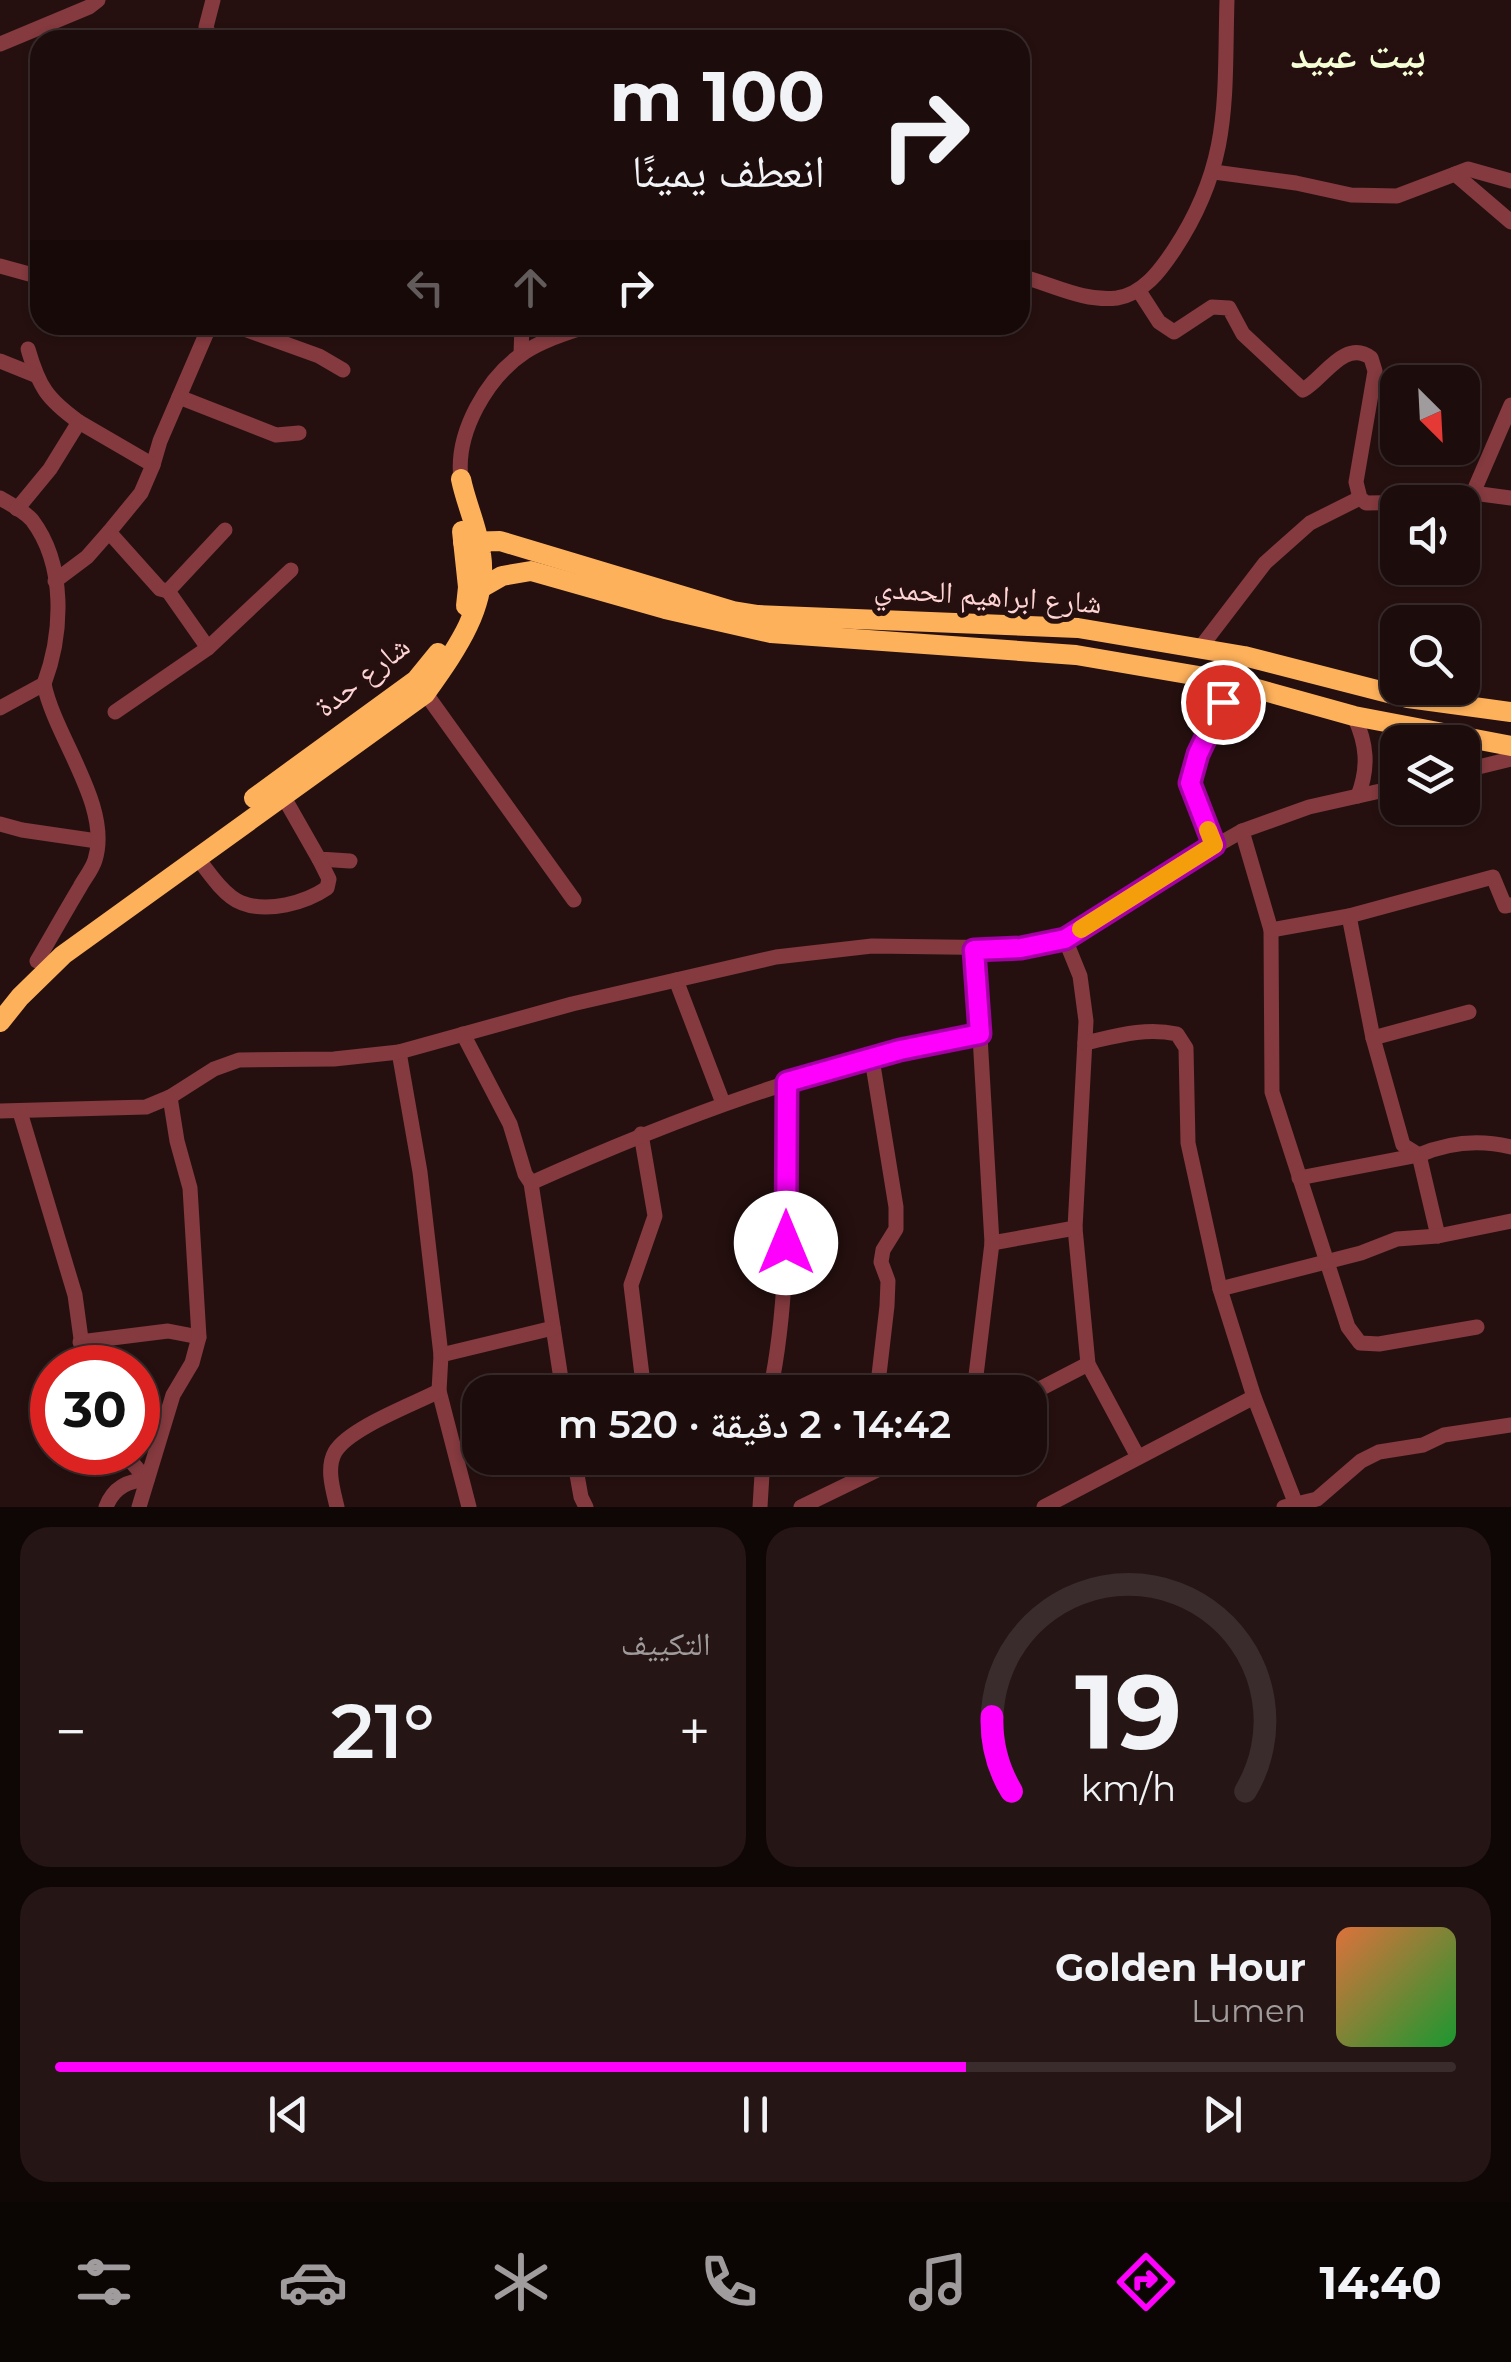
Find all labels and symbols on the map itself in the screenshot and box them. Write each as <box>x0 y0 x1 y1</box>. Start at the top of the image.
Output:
district label: بيت عبيد <box>1290 29 1426 78</box>
north arrow <box>1380 365 1480 465</box>
street label: شارع ابراهيم الحمدي <box>873 569 1103 627</box>
street label: شارع حدة <box>307 627 418 725</box>
pin <box>1181 660 1266 745</box>
position arrow <box>734 1191 838 1295</box>
speed limit sign: 30 <box>30 1345 160 1475</box>

